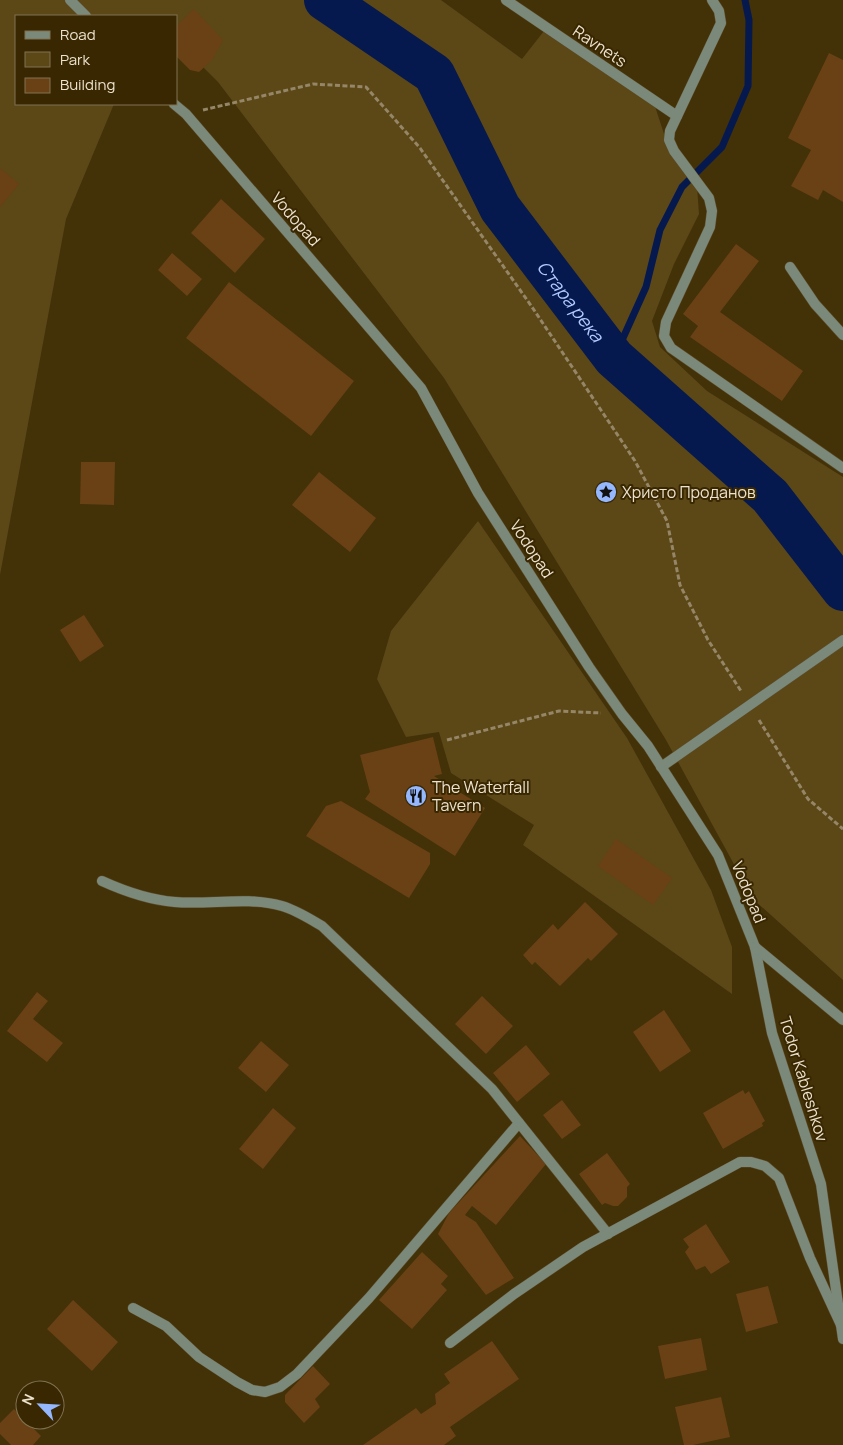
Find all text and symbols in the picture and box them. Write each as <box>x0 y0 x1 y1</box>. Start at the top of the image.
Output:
legend <box>15 15 178 105</box>
street label: Ravnets <box>569 20 631 72</box>
text: Road <box>60 24 96 45</box>
text: Park <box>60 49 90 70</box>
text: Building <box>60 74 115 95</box>
street label: Vodopad <box>266 187 326 251</box>
water label: Стара река <box>532 256 610 347</box>
place icon: Христо Проданов <box>594 480 618 504</box>
place label: Христо Проданов <box>622 481 756 503</box>
street label: Vodopad <box>505 516 559 582</box>
place label: The Waterfall Tavern <box>432 776 530 816</box>
restaurant icon: The Waterfall Tavern <box>404 784 428 808</box>
street label: Vodopad <box>727 858 771 926</box>
street label: Todor Kableshkov <box>775 1014 833 1144</box>
north arrow <box>15 1380 65 1430</box>
text: N <box>17 1391 39 1408</box>

